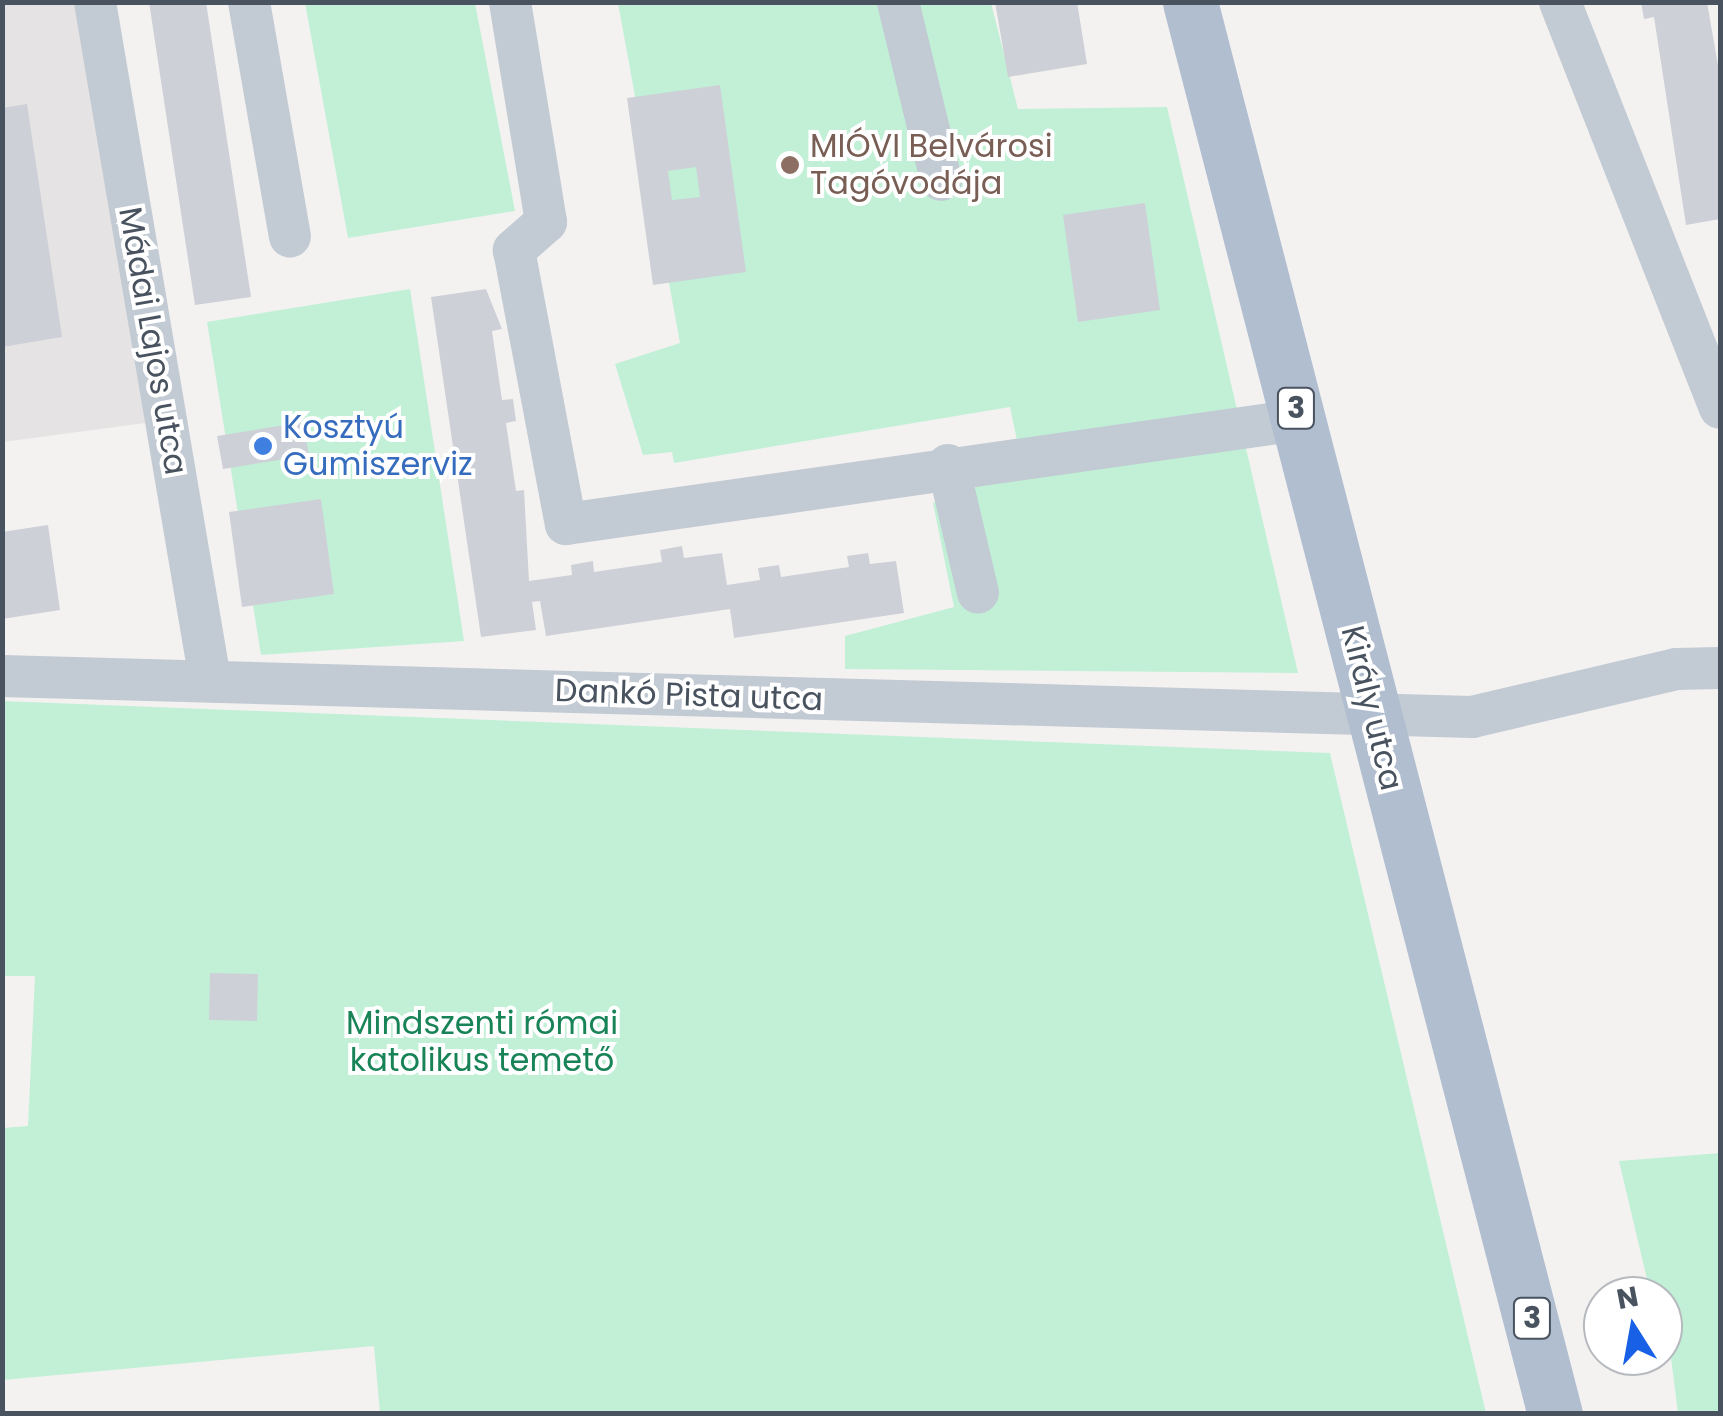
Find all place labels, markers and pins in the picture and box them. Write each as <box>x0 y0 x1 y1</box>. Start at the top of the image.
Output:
place label: MIÓVI Belvárosi Tagóvodája <box>810 128 1053 203</box>
marker: MIÓVI Belvárosi Tagóvodája <box>779 154 801 176</box>
place label: Kosztyú Gumiszerviz <box>283 409 473 484</box>
marker: Kosztyú Gumiszerviz <box>252 435 274 457</box>

